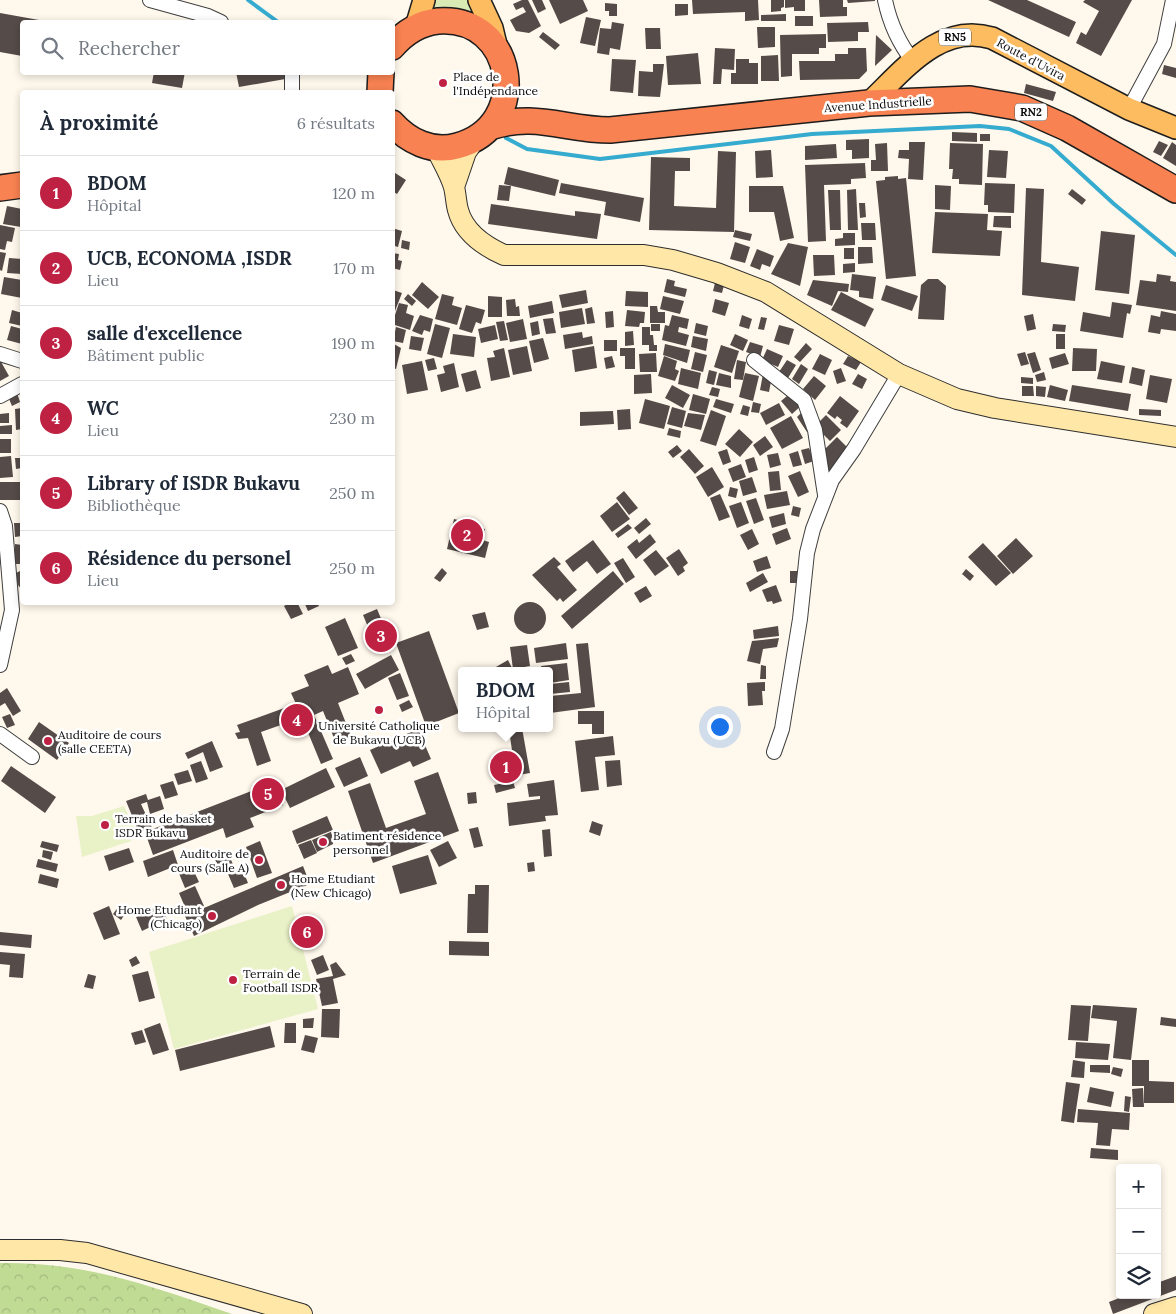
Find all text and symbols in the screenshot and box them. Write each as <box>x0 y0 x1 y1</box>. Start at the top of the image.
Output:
search box <box>20 20 395 75</box>
road number: RN5 <box>939 28 971 46</box>
icon: search <box>38 34 66 62</box>
street label: Route d'Uvira <box>994 35 1068 83</box>
text: Rechercher <box>78 36 180 60</box>
place label: Place de l'Indépendance <box>453 69 539 98</box>
marker: Place de l'Indépendance <box>437 77 449 89</box>
street label: Avenue Industrielle <box>823 93 933 115</box>
road number: RN2 <box>1015 104 1047 120</box>
text: À proximité <box>40 109 158 136</box>
text: 6 résultats <box>297 113 375 133</box>
text: BDOM <box>87 171 147 195</box>
text: 1 <box>53 183 59 203</box>
text: 120 m <box>332 183 375 203</box>
text: Hôpital <box>87 195 142 215</box>
text: UCB, ECONOMA ,ISDR <box>87 246 292 270</box>
text: 2 <box>52 258 60 278</box>
text: 170 m <box>333 258 375 278</box>
text: Lieu <box>87 270 119 290</box>
text: salle d'excellence <box>87 321 242 345</box>
text: 3 <box>52 333 60 353</box>
text: 190 m <box>331 333 375 353</box>
text: Bâtiment public <box>87 345 205 365</box>
text: WC <box>87 396 119 420</box>
text: 4 <box>52 408 60 428</box>
text: 230 m <box>329 408 375 428</box>
text: Lieu <box>87 420 119 440</box>
text: Library of ISDR Bukavu <box>87 471 300 495</box>
text: 5 <box>52 483 60 503</box>
text: 250 m <box>329 483 375 503</box>
text: Bibliothèque <box>87 495 181 515</box>
pin: 2 <box>451 516 483 554</box>
text: Résidence du personel <box>87 546 291 570</box>
text: 6 <box>51 558 61 578</box>
text: 250 m <box>329 558 375 578</box>
text: Lieu <box>87 570 119 590</box>
pin: 3 <box>365 617 397 655</box>
popup <box>458 667 553 732</box>
text: BDOM <box>476 678 535 702</box>
pin: 4 <box>281 701 313 739</box>
text: Hôpital <box>476 702 530 722</box>
marker: Université Catholique de Bukavu (UCB) <box>373 704 385 716</box>
your location <box>707 714 733 740</box>
place label: Université Catholique de Bukavu (UCB) <box>318 718 440 748</box>
place label: Auditoire de cours (salle CEETA) <box>57 727 162 757</box>
marker: Auditoire de cours (salle CEETA) <box>42 735 54 747</box>
pin: 1 <box>490 748 522 786</box>
pin: 5 <box>252 775 284 813</box>
place label: Terrain de basket ISDR Bukavu <box>115 811 212 840</box>
marker: Terrain de basket ISDR Bukavu <box>99 819 111 831</box>
place label: Batiment résidence personnel <box>333 828 442 857</box>
marker: Batiment résidence personnel <box>317 836 329 848</box>
place label: Auditoire de cours (Salle A) <box>171 846 249 876</box>
marker: Auditoire de cours (Salle A) <box>253 854 265 866</box>
place label: Home Etudiant (New Chicago) <box>291 871 376 901</box>
marker: Home Etudiant (New Chicago) <box>275 879 287 891</box>
place label: Home Etudiant (Chicago) <box>118 902 202 932</box>
marker: Home Etudiant (Chicago) <box>206 910 218 922</box>
pin: 6 <box>291 913 323 951</box>
place label: Terrain de Football ISDR <box>243 966 319 995</box>
marker: Terrain de Football ISDR <box>227 974 239 986</box>
map controls <box>1116 1164 1161 1299</box>
button: + <box>1116 1164 1161 1209</box>
button: − <box>1116 1209 1161 1254</box>
button: layers <box>1116 1254 1161 1299</box>

